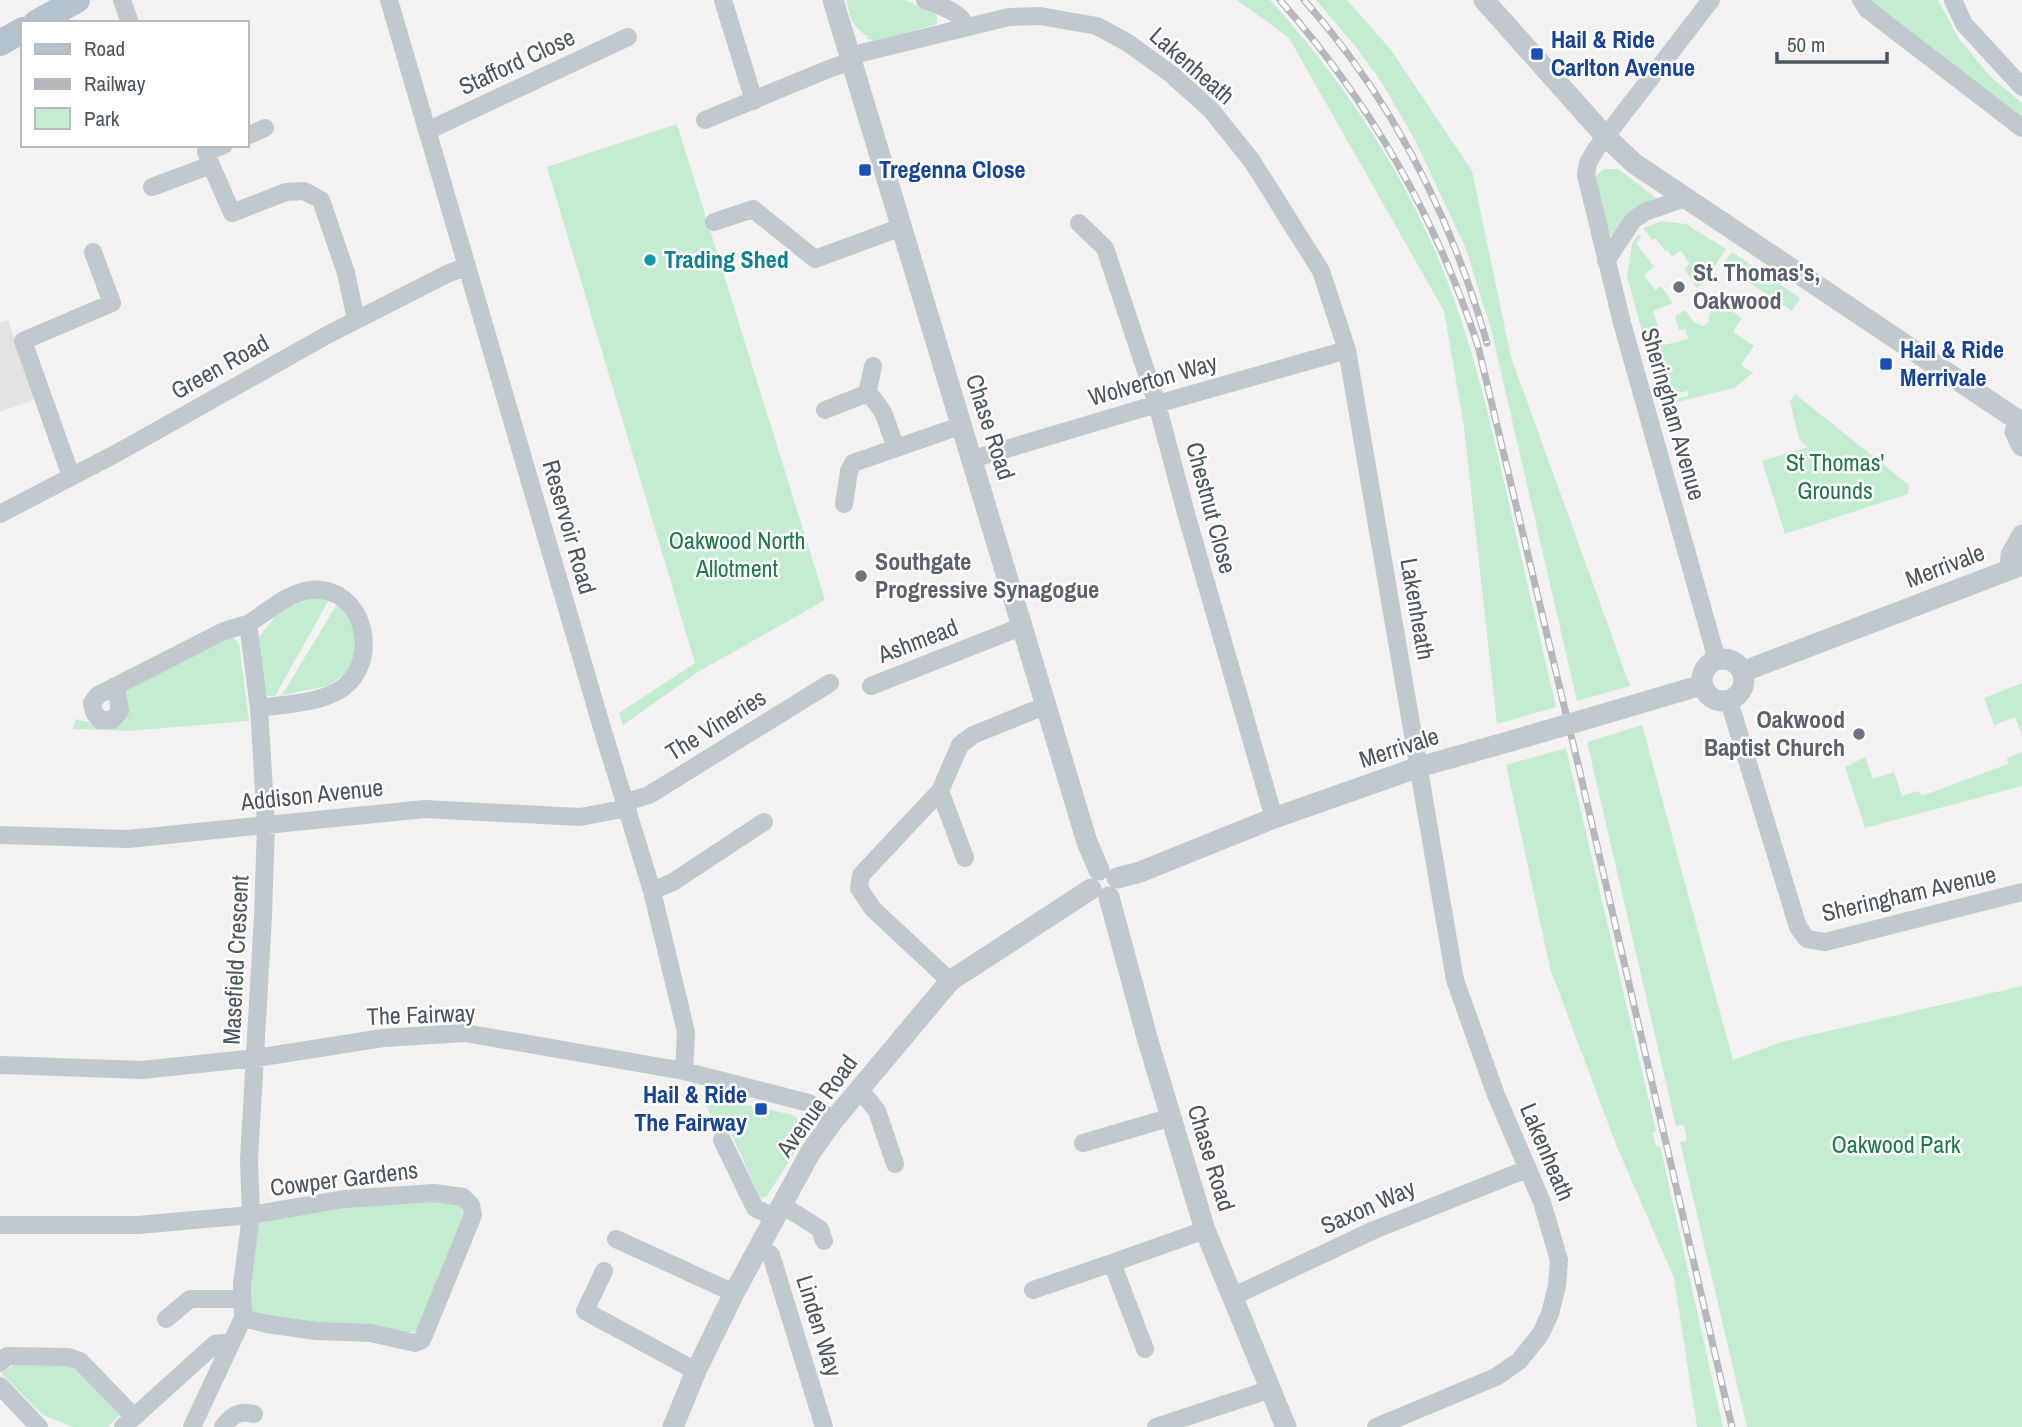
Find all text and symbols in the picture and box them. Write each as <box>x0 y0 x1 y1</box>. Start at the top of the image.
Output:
street label: Lakenheath <box>1143 19 1242 111</box>
street label: Stafford Close <box>453 20 580 102</box>
legend <box>21 21 248 147</box>
scale bar <box>1777 21 1887 65</box>
place label: Hail & Ride Carlton Avenue <box>1551 23 1695 83</box>
text: 50 m <box>1787 30 1825 59</box>
text: Road <box>84 34 125 63</box>
marker: Hail & Ride Carlton Avenue <box>1529 46 1545 62</box>
text: Railway <box>84 69 146 98</box>
text: Park <box>84 104 120 133</box>
place label: Tregenna Close <box>879 153 1026 185</box>
marker: Tregenna Close <box>857 162 873 178</box>
place label: Trading Shed <box>664 243 789 275</box>
marker: Trading Shed <box>642 252 658 268</box>
place label: St. Thomas's, Oakwood <box>1693 256 1820 316</box>
marker: St. Thomas's, Oakwood <box>1671 279 1687 295</box>
street label: Sheringham Avenue <box>1634 324 1714 504</box>
street label: Green Road <box>165 326 274 406</box>
place label: Hail & Ride Merrivale <box>1900 333 2004 393</box>
street label: Wolverton Way <box>1085 345 1221 413</box>
marker: Hail & Ride Merrivale <box>1878 356 1894 372</box>
street label: Chase Road <box>959 370 1023 484</box>
street label: Chestnut Close <box>1179 439 1245 577</box>
park label: St Thomas' Grounds <box>1786 446 1884 506</box>
street label: Reservoir Road <box>536 456 604 597</box>
park label: Oakwood North Allotment <box>669 524 805 584</box>
street label: Merrivale <box>1901 535 1989 595</box>
place label: Southgate Progressive Synagogue <box>875 545 1099 605</box>
street label: Lakenheath <box>1393 555 1443 662</box>
marker: Southgate Progressive Synagogue <box>853 568 869 584</box>
street label: Ashmead <box>872 610 962 670</box>
street label: The Vineries <box>659 681 772 767</box>
place label: Oakwood Baptist Church <box>1704 703 1845 763</box>
street label: Merrivale <box>1355 719 1443 775</box>
marker: Oakwood Baptist Church <box>1851 726 1867 742</box>
street label: Addison Avenue <box>238 771 385 817</box>
street label: Sheringham Avenue <box>1818 857 1999 929</box>
street label: Masefield Crescent <box>215 874 255 1045</box>
street label: The Fairway <box>366 996 476 1032</box>
street label: Avenue Road <box>768 1048 864 1164</box>
place label: Hail & Ride The Fairway <box>634 1078 747 1138</box>
street label: Lakenheath <box>1513 1098 1583 1205</box>
marker: Hail & Ride The Fairway <box>753 1101 769 1117</box>
street label: Chase Road <box>1181 1101 1243 1215</box>
park label: Oakwood Park <box>1831 1128 1961 1160</box>
street label: Cowper Gardens <box>268 1153 420 1203</box>
street label: Saxon Way <box>1315 1171 1420 1241</box>
street label: Linden Way <box>789 1271 851 1380</box>

